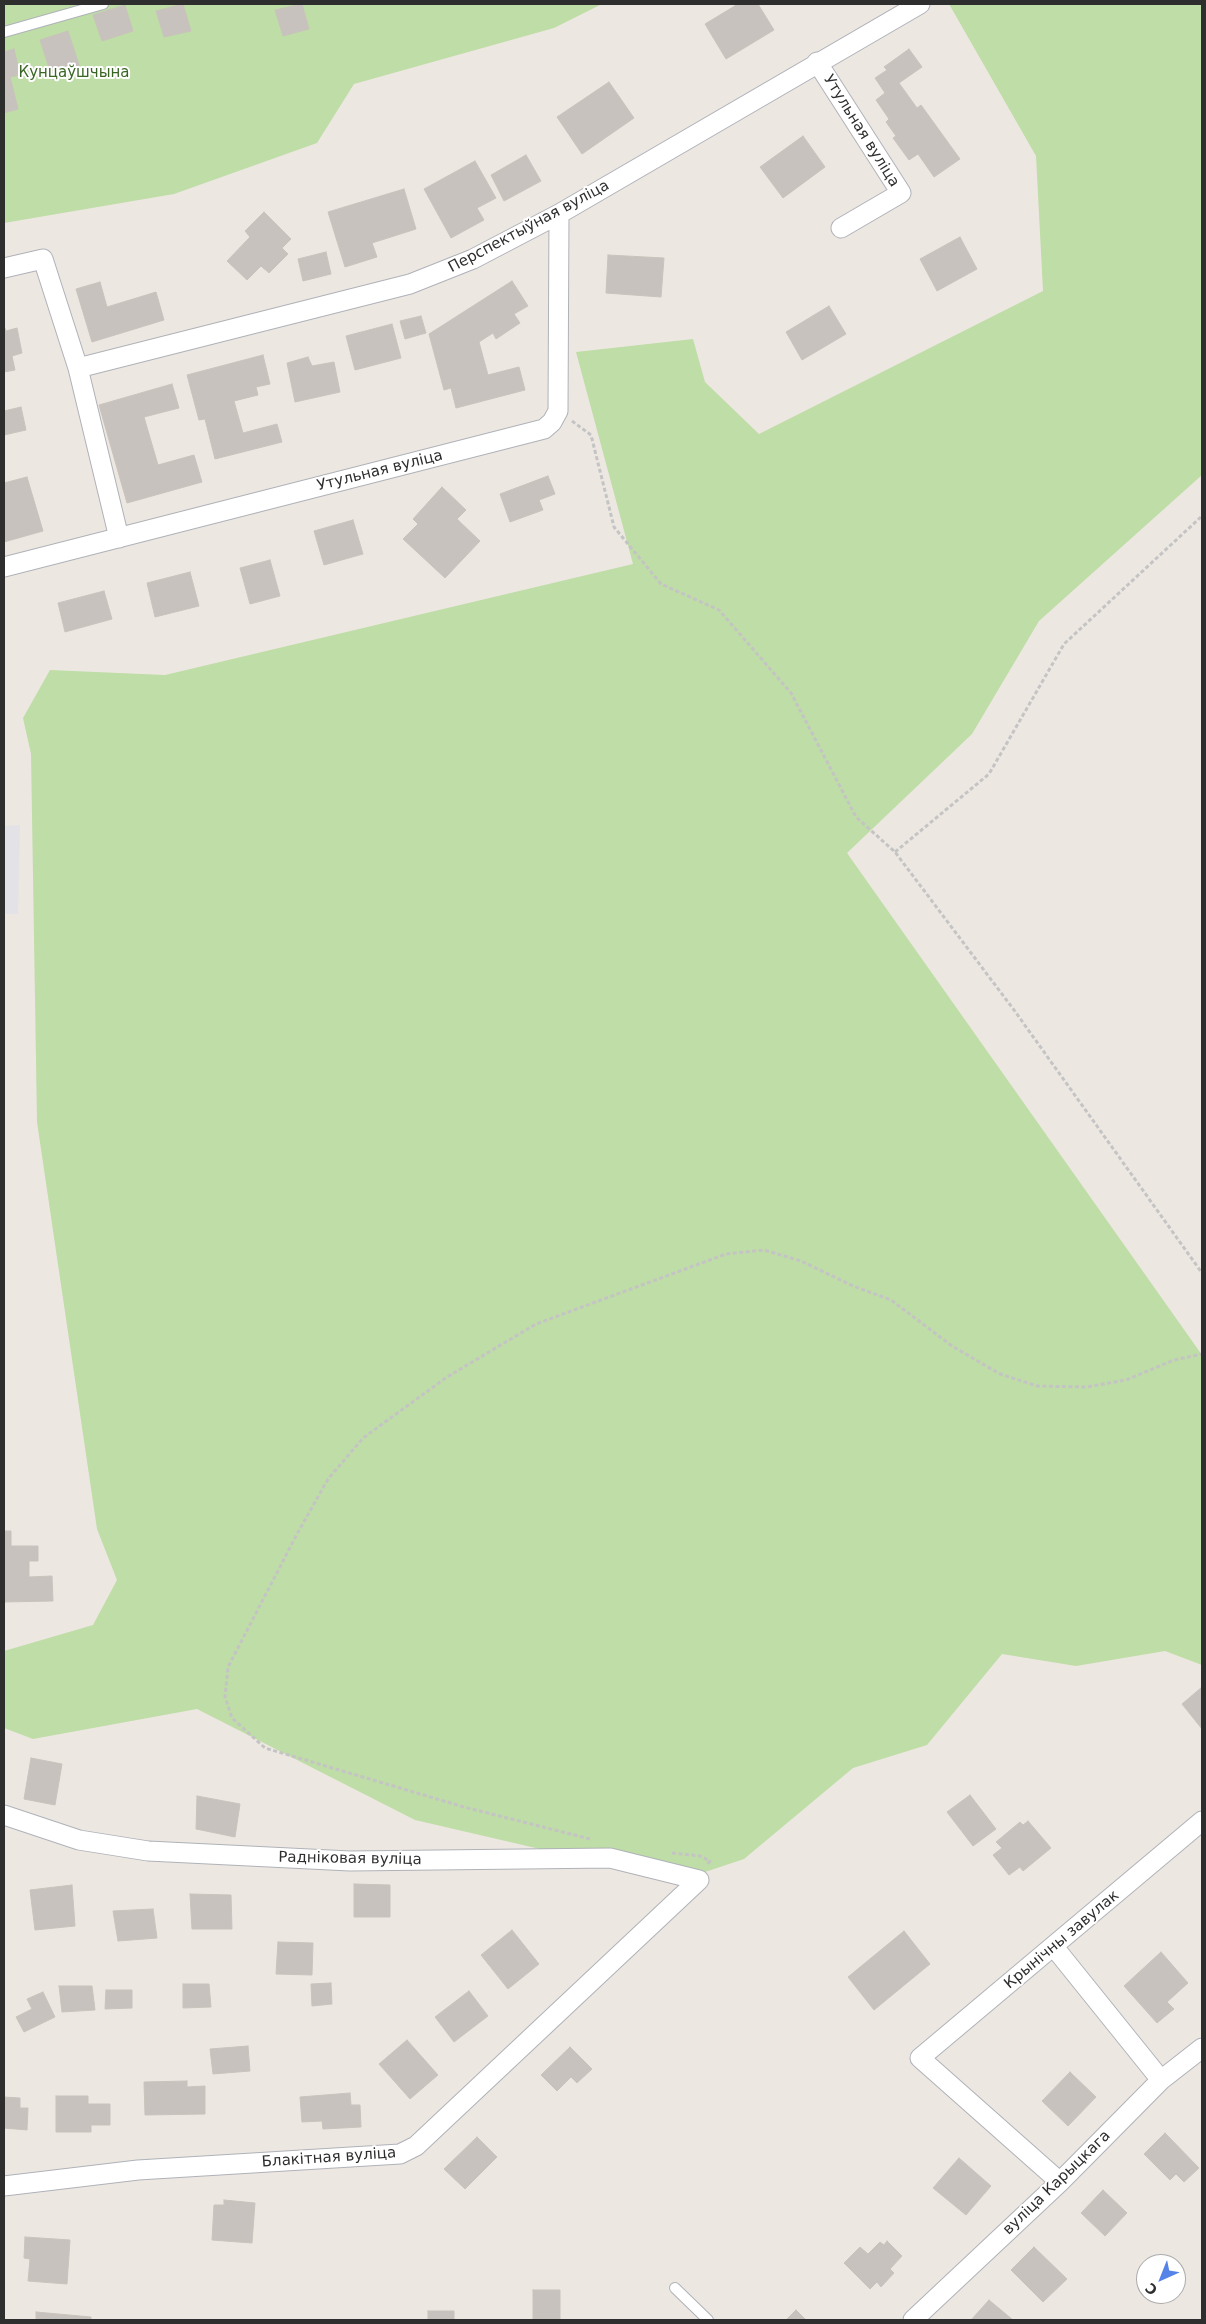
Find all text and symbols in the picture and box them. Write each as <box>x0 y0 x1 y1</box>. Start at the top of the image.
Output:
park label: Кунцаўшчына <box>18 64 130 82</box>
street label: Утульная вуліца <box>819 72 903 190</box>
street label: Перспектыўная вуліца <box>446 177 612 277</box>
street label: Утульная вуліца <box>315 447 445 495</box>
street label: Радніковая вуліца <box>278 1849 422 1869</box>
street label: Крынічны завулак <box>1001 1887 1123 1993</box>
street label: вуліца Карыцкага <box>1000 2127 1114 2239</box>
street label: Блакітная вуліца <box>261 2144 397 2172</box>
north arrow <box>1136 2254 1186 2304</box>
text: С <box>1142 2280 1161 2298</box>

